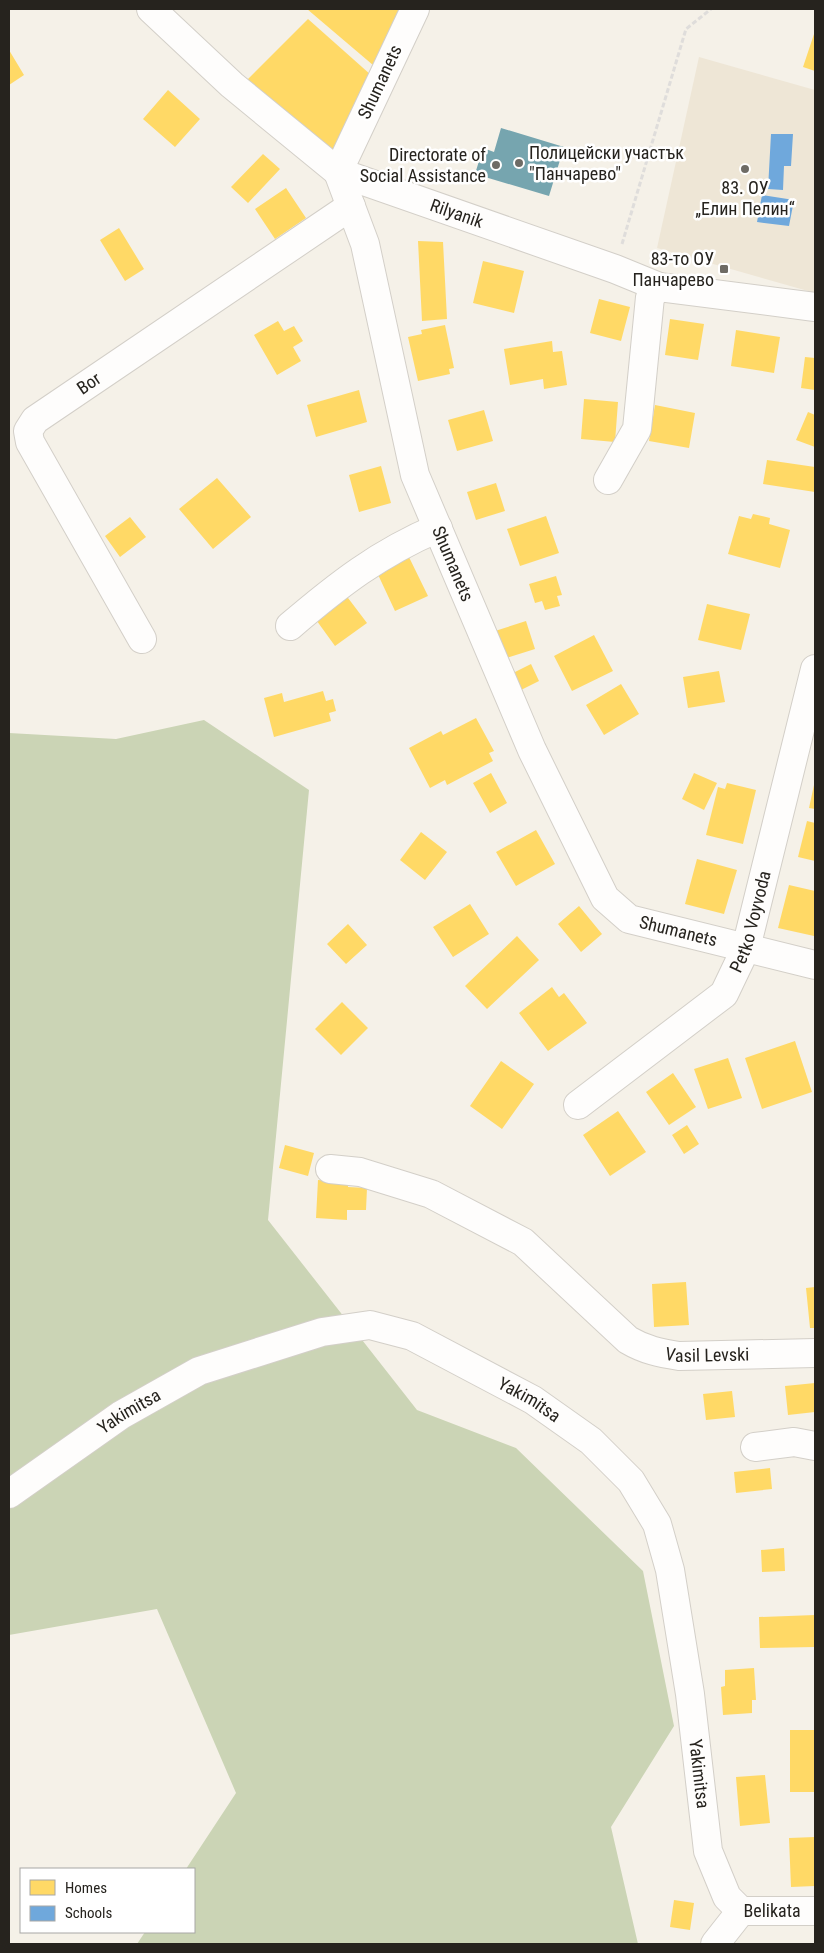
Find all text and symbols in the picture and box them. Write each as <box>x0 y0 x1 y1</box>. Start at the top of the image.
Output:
street label: Shumanets <box>353 41 406 122</box>
place label: Полицейски участък "Панчарево" <box>529 142 684 184</box>
place label: Directorate of Social Assistance <box>360 144 486 186</box>
marker: Полицейски участък "Панчарево" <box>513 157 525 169</box>
marker: Directorate of Social Assistance <box>490 159 502 171</box>
marker: 83. ОУ „Елин Пелин“ <box>739 163 751 175</box>
place label: 83. ОУ „Елин Пелин“ <box>695 177 795 219</box>
street label: Rilyanik <box>428 194 486 232</box>
place label: 83-то ОУ Панчарево <box>632 248 714 290</box>
marker: 83-то ОУ Панчарево <box>718 263 730 275</box>
street label: Bor <box>73 367 105 399</box>
street label: Shumanets <box>428 523 478 604</box>
street label: Petko Voyvoda <box>725 868 775 976</box>
street label: Shumanets <box>637 911 720 950</box>
street label: Vasil Levski <box>664 1343 750 1366</box>
street label: Yakimitsa <box>495 1372 565 1426</box>
street label: Yakimitsa <box>94 1384 164 1438</box>
street label: Yakimitsa <box>685 1738 714 1809</box>
legend <box>20 1868 195 1933</box>
text: Homes <box>65 1879 107 1897</box>
street label: Belikata <box>743 1900 801 1921</box>
text: Schools <box>65 1904 112 1922</box>

